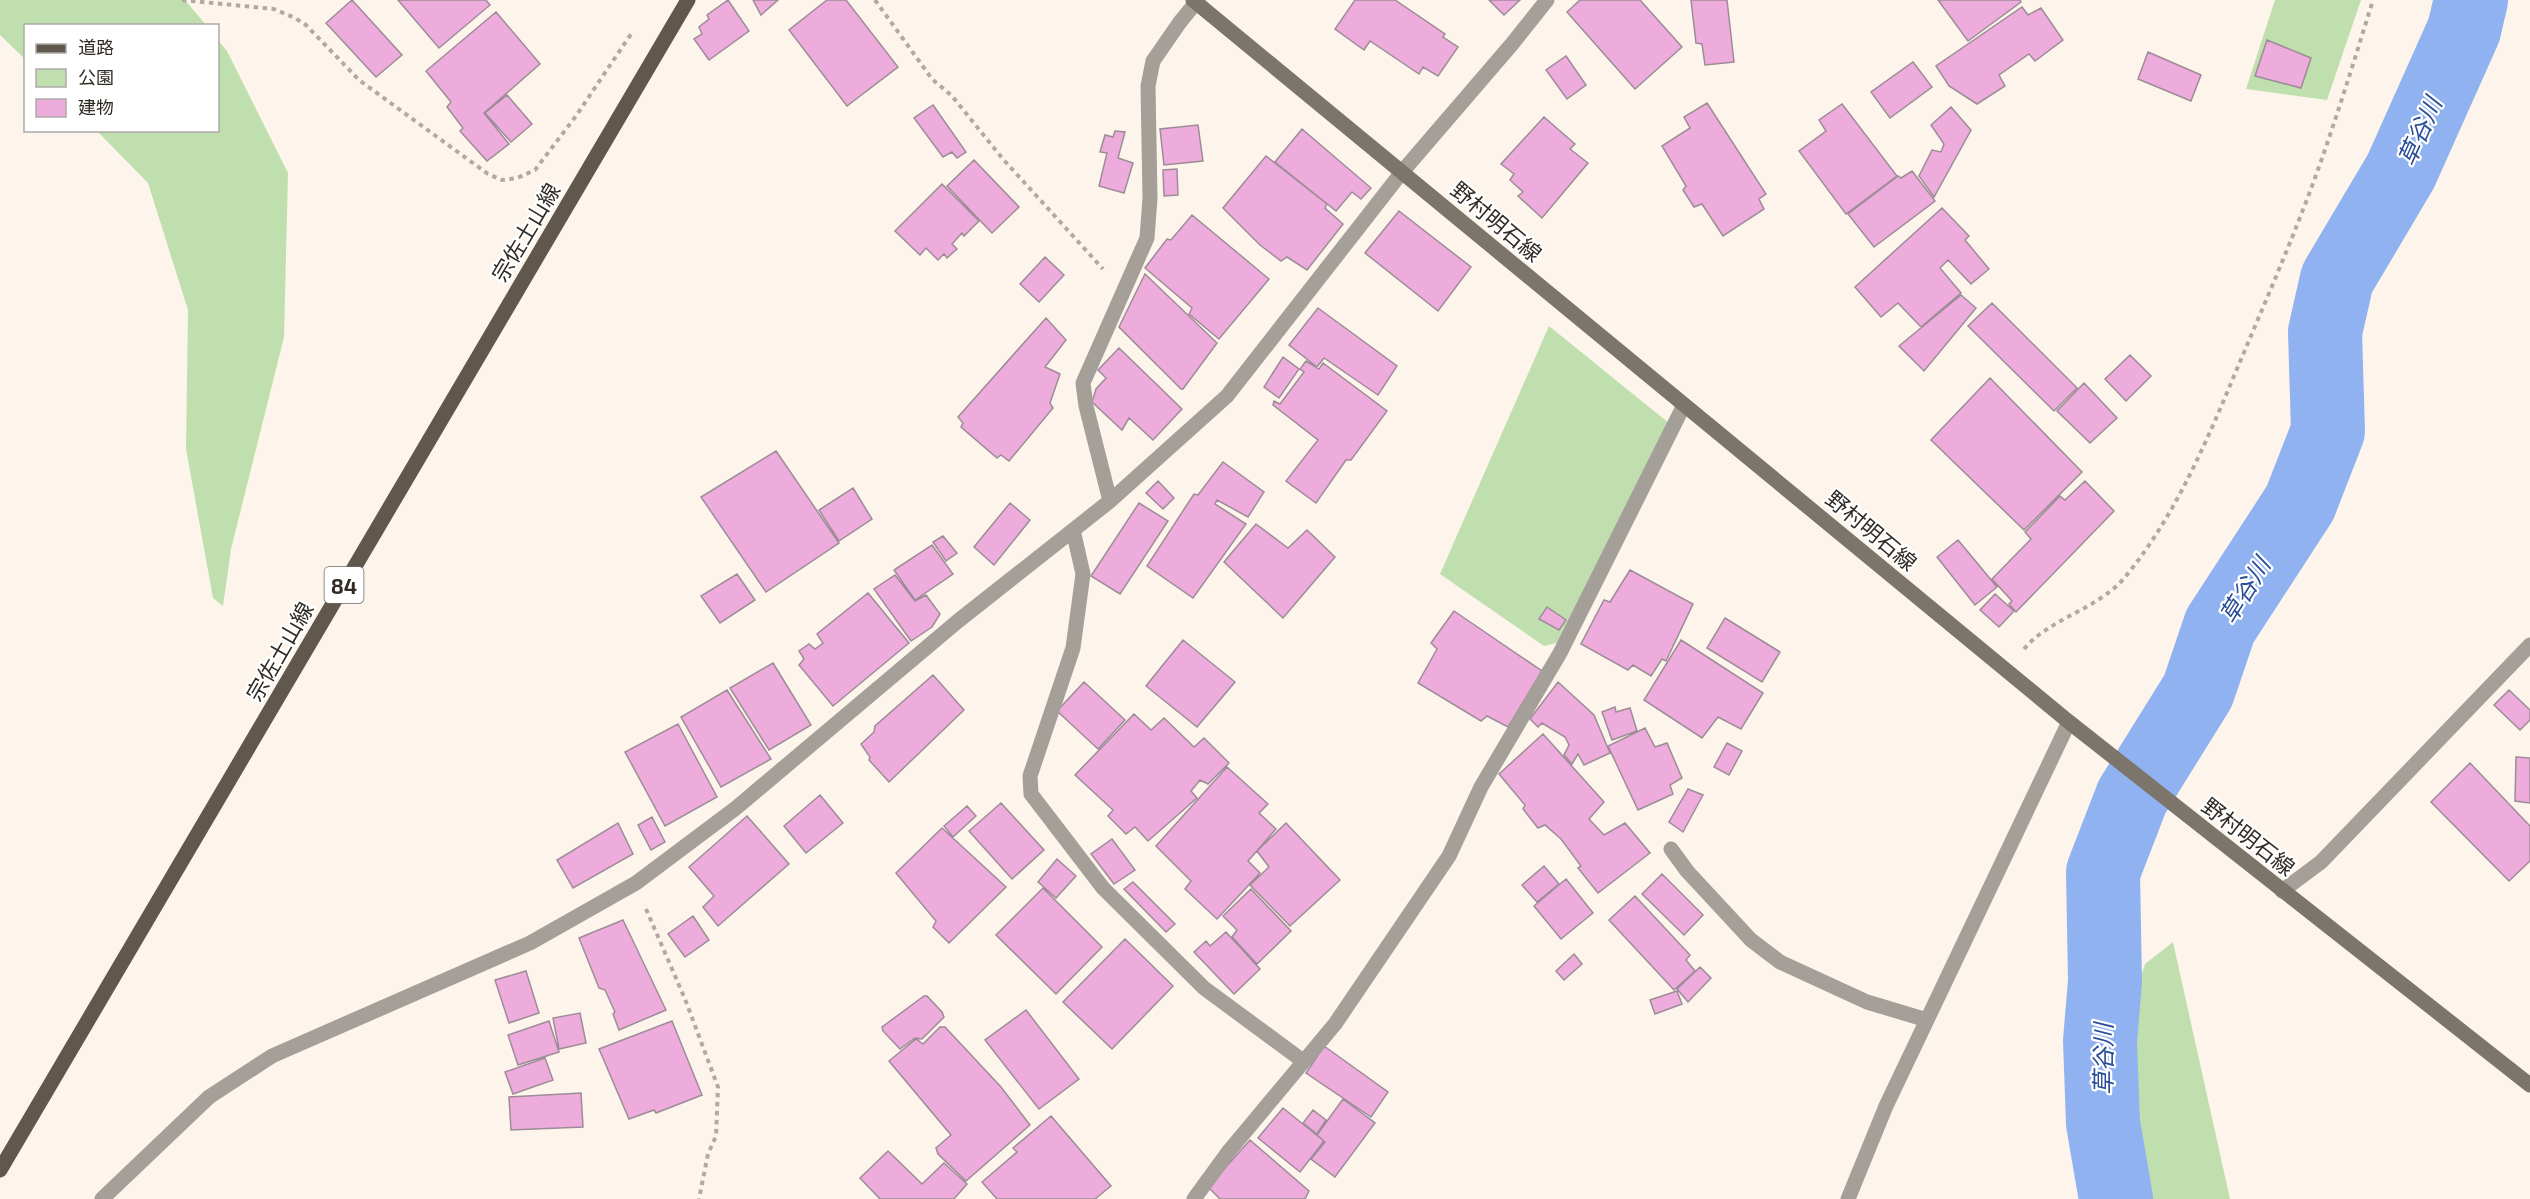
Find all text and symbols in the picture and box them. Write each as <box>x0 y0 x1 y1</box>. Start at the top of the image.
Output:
legend <box>24 24 219 132</box>
text: 道路 <box>78 36 114 58</box>
text: 公園 <box>78 66 114 88</box>
water label: 草谷川 <box>2391 89 2448 170</box>
text: 建物 <box>78 96 114 118</box>
street label: 野村明石線 <box>1447 176 1547 266</box>
street label: 宗佐土山線 <box>486 178 564 286</box>
street label: 野村明石線 <box>1822 485 1922 575</box>
water label: 草谷川 <box>2213 549 2277 628</box>
road number: 84 <box>324 567 364 603</box>
street label: 宗佐土山線 <box>240 597 318 705</box>
street label: 野村明石線 <box>2198 792 2300 880</box>
water label: 草谷川 <box>2088 1020 2117 1095</box>

